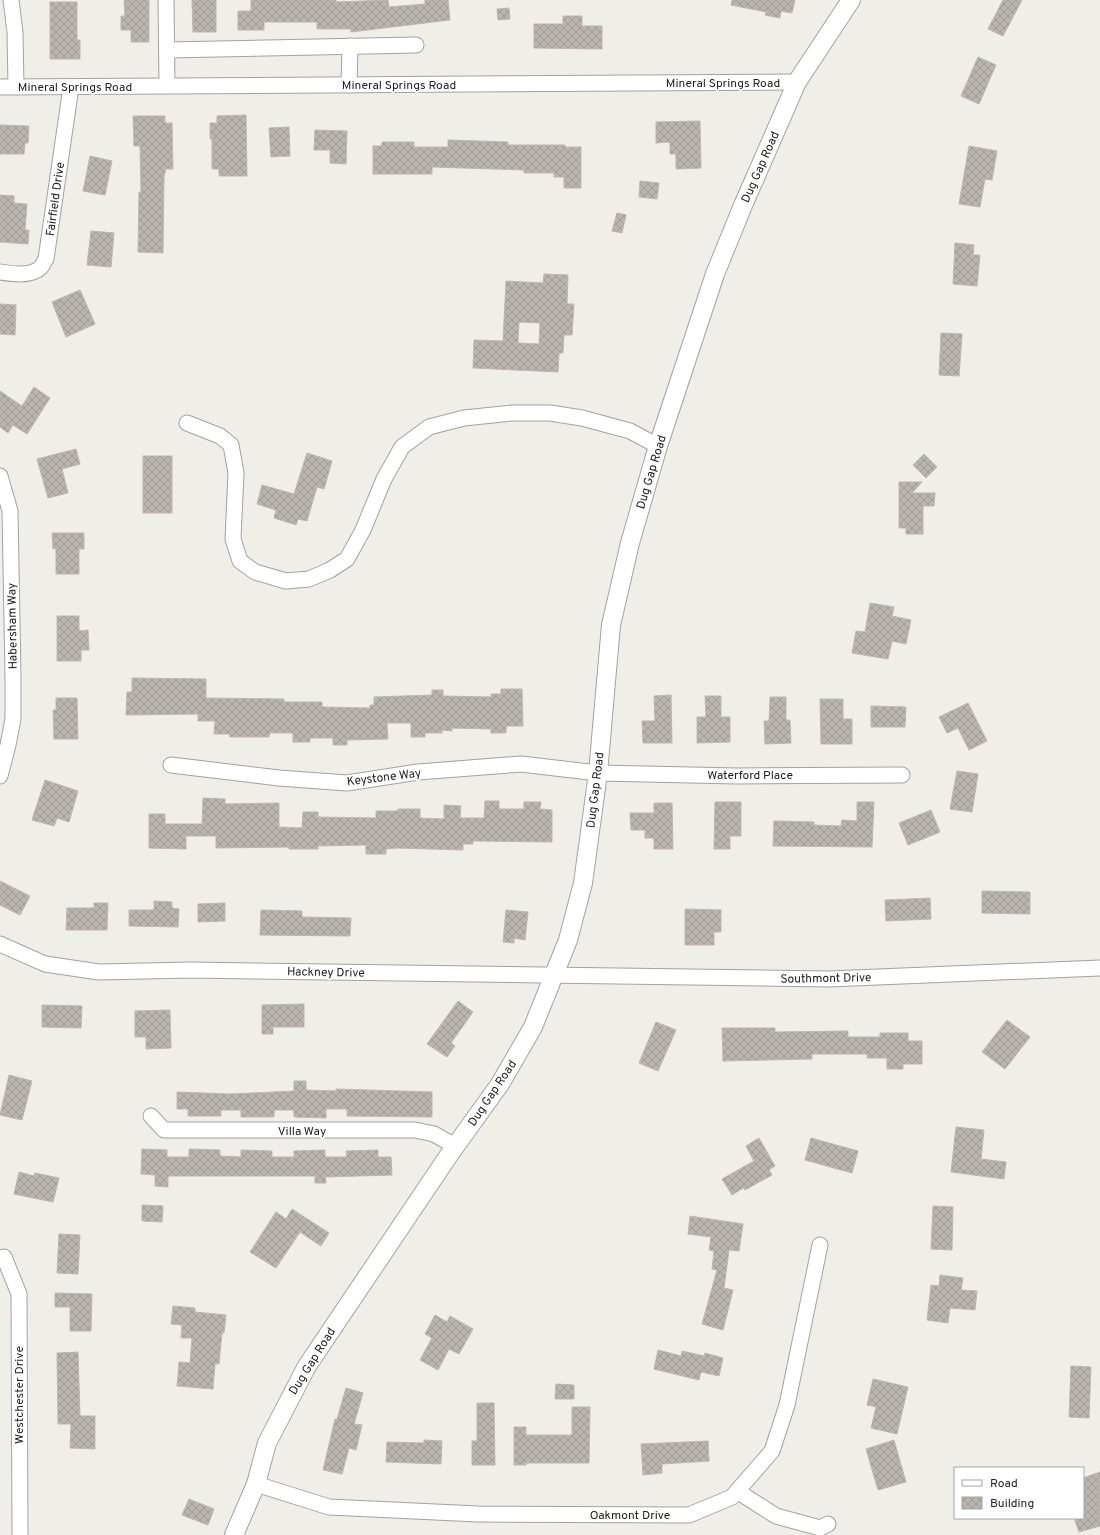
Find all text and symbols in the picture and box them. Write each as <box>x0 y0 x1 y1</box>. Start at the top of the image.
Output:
street label: Mineral Springs Road <box>666 76 780 92</box>
street label: Mineral Springs Road <box>342 78 456 94</box>
street label: Mineral Springs Road <box>18 80 132 96</box>
street label: Dug Gap Road <box>738 129 784 206</box>
street label: Fairfield Drive <box>43 161 69 237</box>
street label: Dug Gap Road <box>633 433 671 511</box>
street label: Habersham Way <box>4 583 22 669</box>
street label: Dug Gap Road <box>583 751 609 829</box>
street label: Keystone Way <box>346 765 422 790</box>
street label: Waterford Place <box>707 768 793 784</box>
street label: Hackney Drive <box>287 964 365 982</box>
street label: Southmont Drive <box>780 970 872 988</box>
street label: Dug Gap Road <box>465 1057 521 1130</box>
street label: Villa Way <box>278 1124 326 1140</box>
street label: Dug Gap Road <box>286 1325 340 1398</box>
street label: Westchester Drive <box>12 1346 28 1444</box>
legend <box>954 1467 1084 1519</box>
text: Road <box>990 1476 1018 1492</box>
text: Building <box>990 1496 1034 1512</box>
street label: Oakmont Drive <box>590 1508 670 1524</box>

